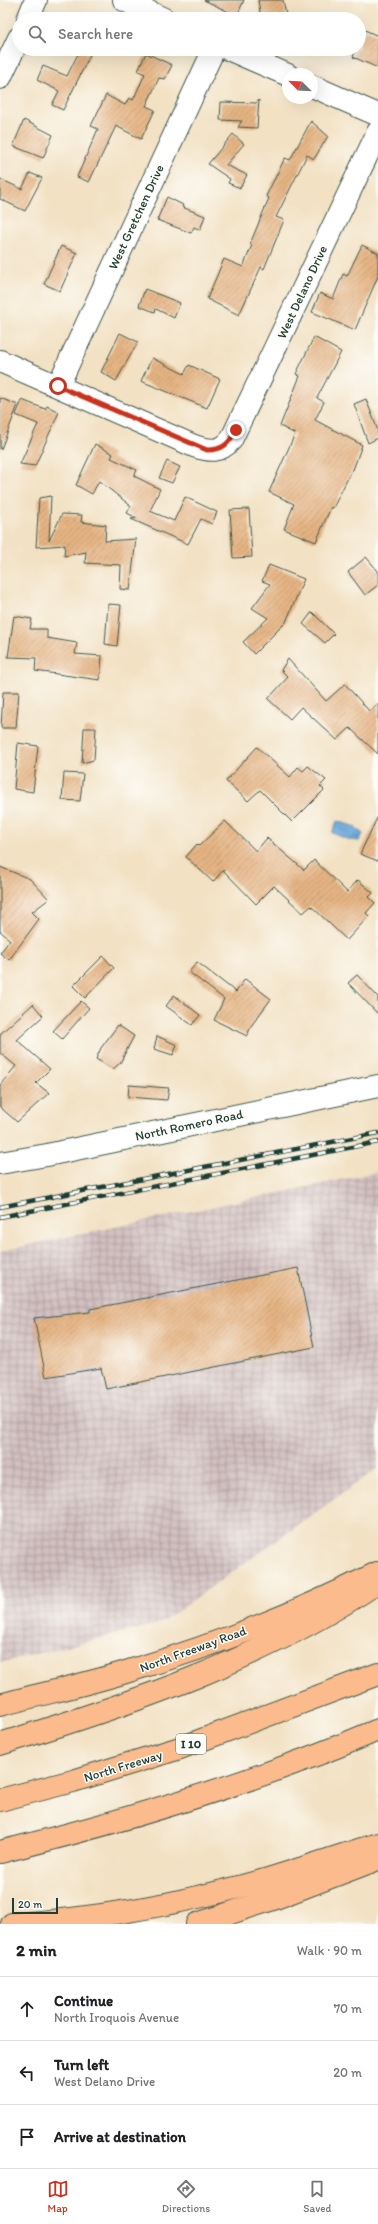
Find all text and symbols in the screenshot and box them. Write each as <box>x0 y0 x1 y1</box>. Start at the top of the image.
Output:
search box <box>12 12 366 56</box>
icon: search <box>26 23 48 45</box>
text: Search here <box>58 25 133 43</box>
north arrow <box>282 68 318 104</box>
street label: West Gretchen Drive <box>105 162 167 272</box>
street label: West Delano Drive <box>274 243 330 341</box>
route start <box>49 377 67 395</box>
route end <box>227 421 245 439</box>
street label: North Romero Road <box>134 1106 244 1144</box>
street label: North Freeway Road <box>138 1623 248 1675</box>
road number: I 10 <box>176 1734 206 1754</box>
street label: North Freeway <box>82 1747 164 1785</box>
scale bar <box>12 1896 58 1915</box>
text: 20 m <box>18 1898 42 1911</box>
text: 2 min <box>16 1940 56 1960</box>
text: Walk · 90 m <box>297 1943 362 1958</box>
text: Continue <box>54 1992 113 2010</box>
icon: ahead <box>16 1998 38 2020</box>
text: 70 m <box>334 2001 362 2016</box>
text: North Iroquois Avenue <box>54 2010 179 2025</box>
text: Turn left <box>54 2056 109 2074</box>
icon: left <box>16 2062 38 2084</box>
text: 20 m <box>333 2065 362 2080</box>
text: West Delano Drive <box>54 2074 155 2089</box>
icon: arrive <box>16 2126 38 2148</box>
text: Arrive at destination <box>54 2128 186 2146</box>
tab: Map <box>47 2178 69 2215</box>
tab: Directions <box>162 2178 210 2215</box>
tab: Saved <box>303 2178 331 2215</box>

